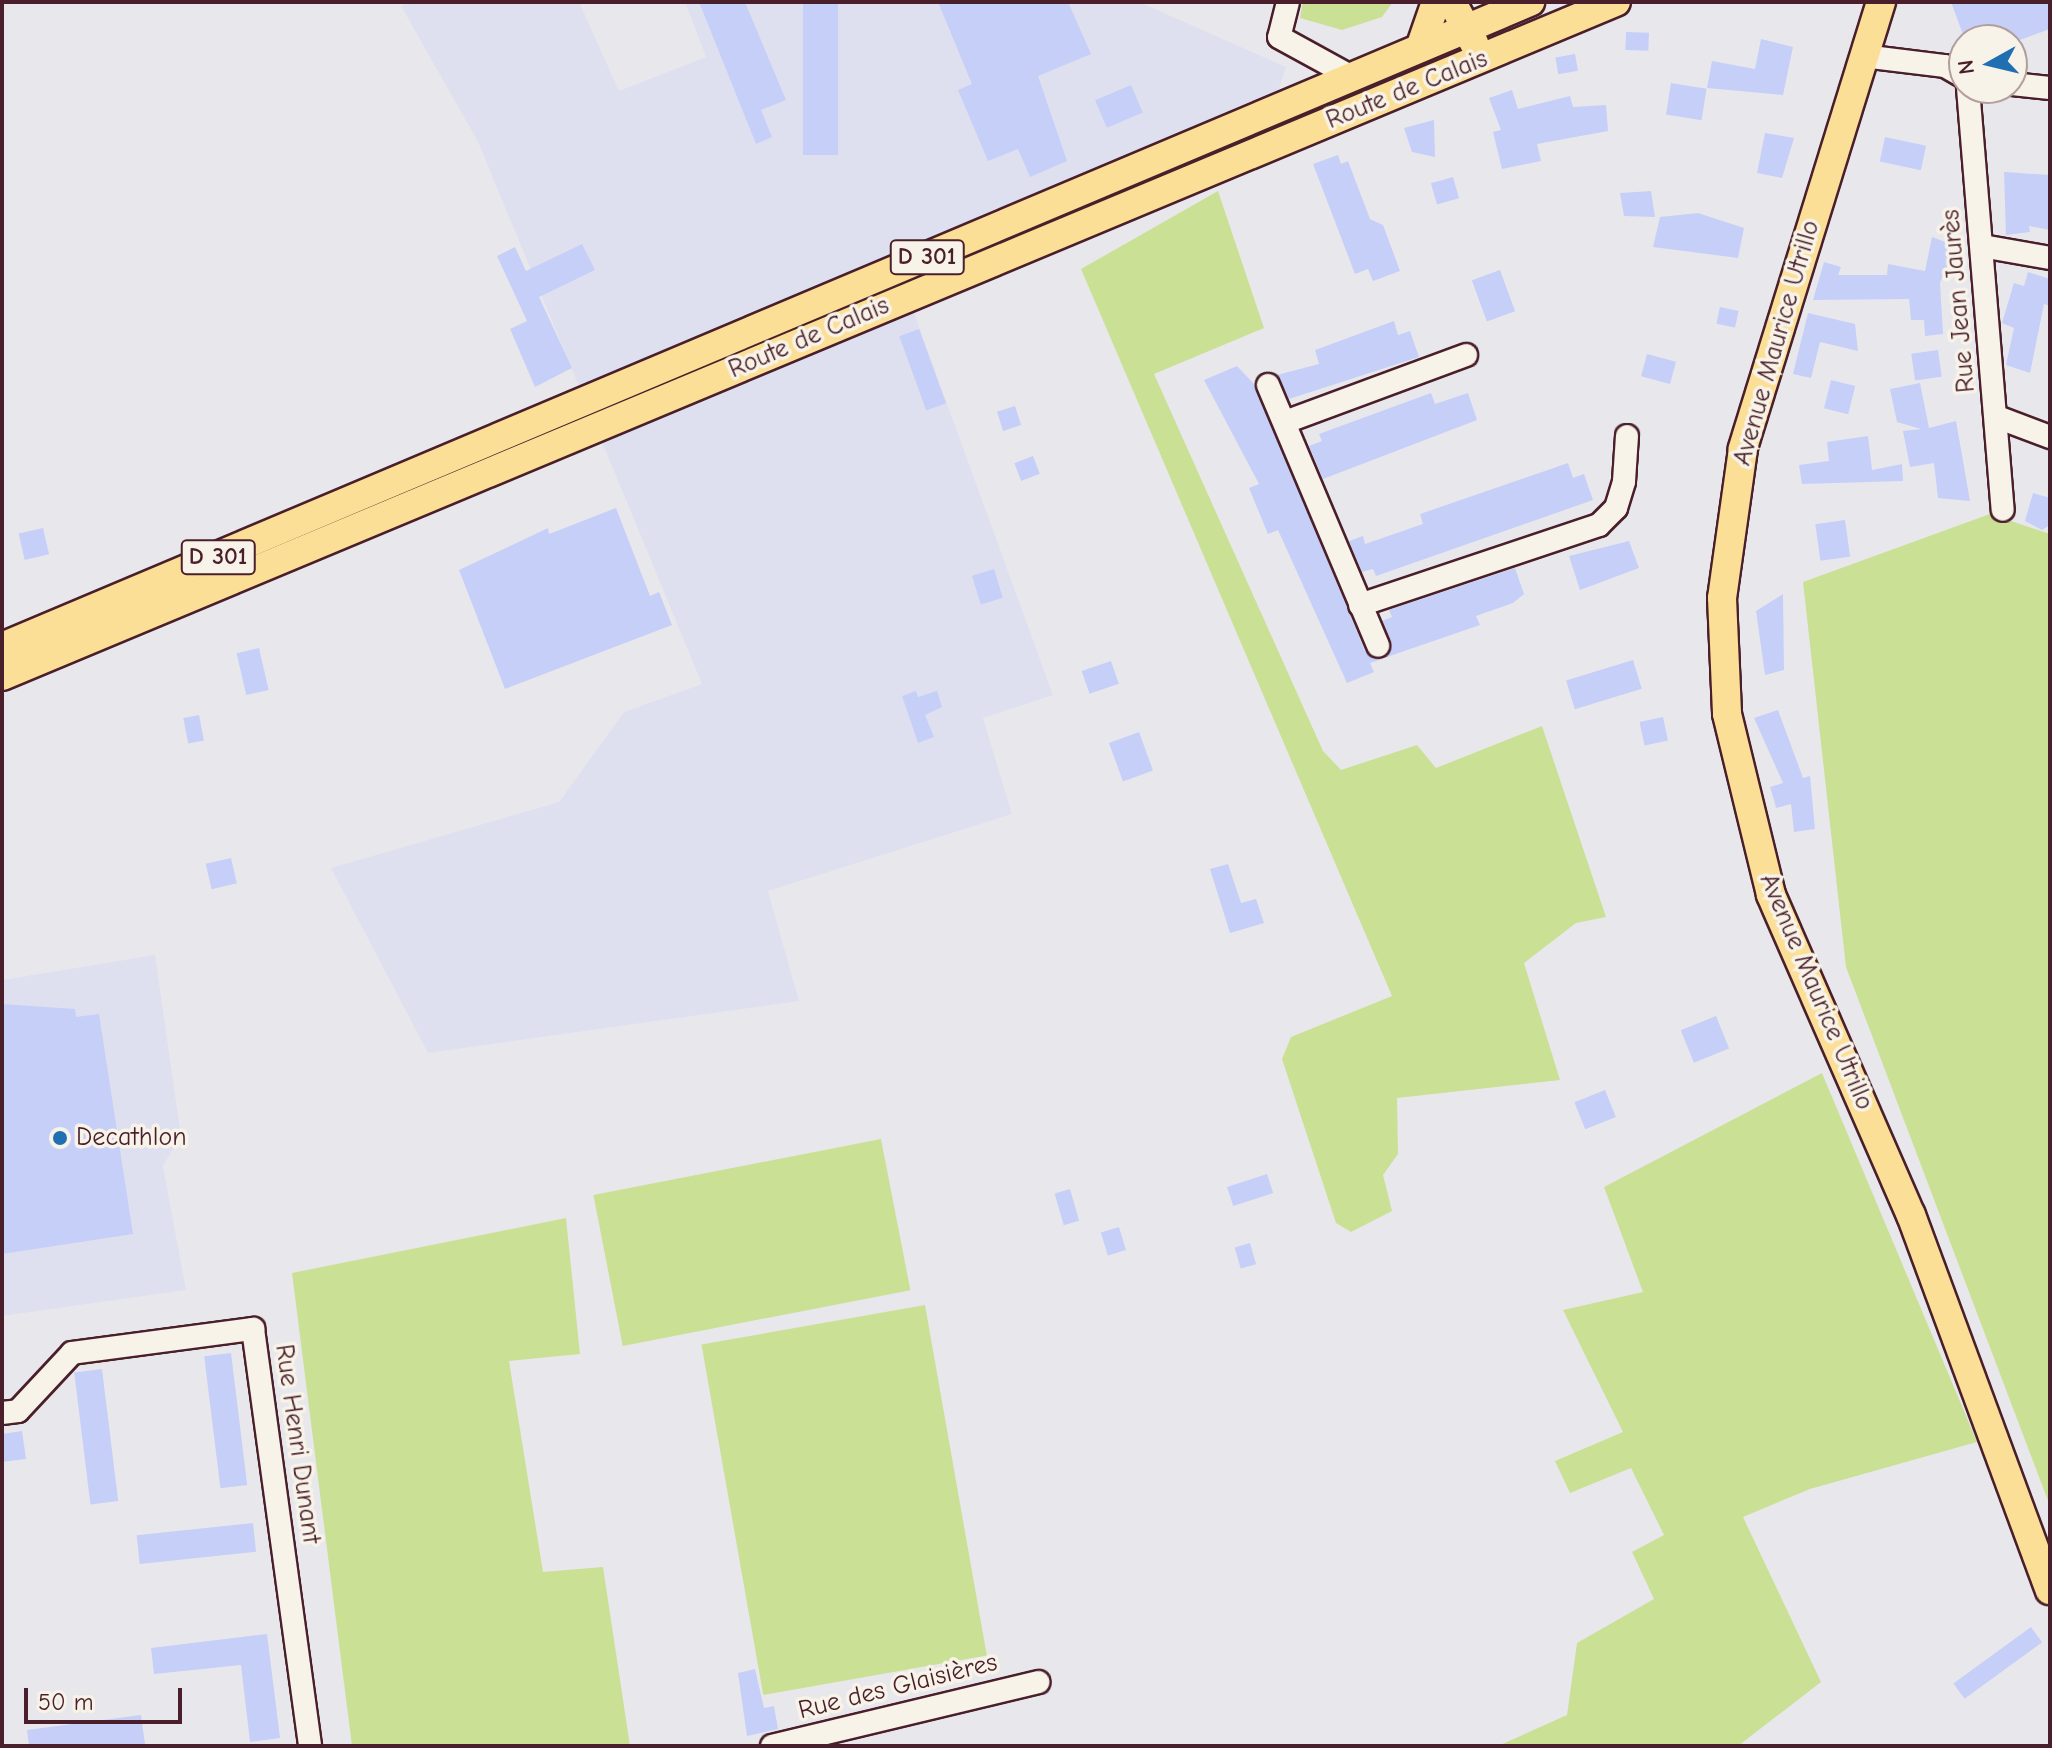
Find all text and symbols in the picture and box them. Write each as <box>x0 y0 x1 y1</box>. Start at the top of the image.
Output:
north arrow <box>1948 24 2028 104</box>
street label: Route de Calais <box>1322 43 1492 137</box>
text: N <box>1952 58 1980 76</box>
street label: Rue Jean Jaurès <box>1935 208 1983 394</box>
street label: Avenue Maurice Utrillo <box>1727 217 1827 469</box>
road number: D 301 <box>889 237 965 277</box>
street label: Route de Calais <box>724 290 894 386</box>
road number: D 301 <box>180 537 256 577</box>
street label: Avenue Maurice Utrillo <box>1752 869 1880 1115</box>
place label: Decathlon <box>76 1122 187 1154</box>
marker: Decathlon <box>51 1129 69 1147</box>
street label: Rue Henri Dunant <box>268 1342 326 1546</box>
street label: Rue des Glaisières <box>795 1647 1001 1727</box>
scale bar <box>28 1672 186 1722</box>
text: 50 m <box>38 1688 94 1716</box>

